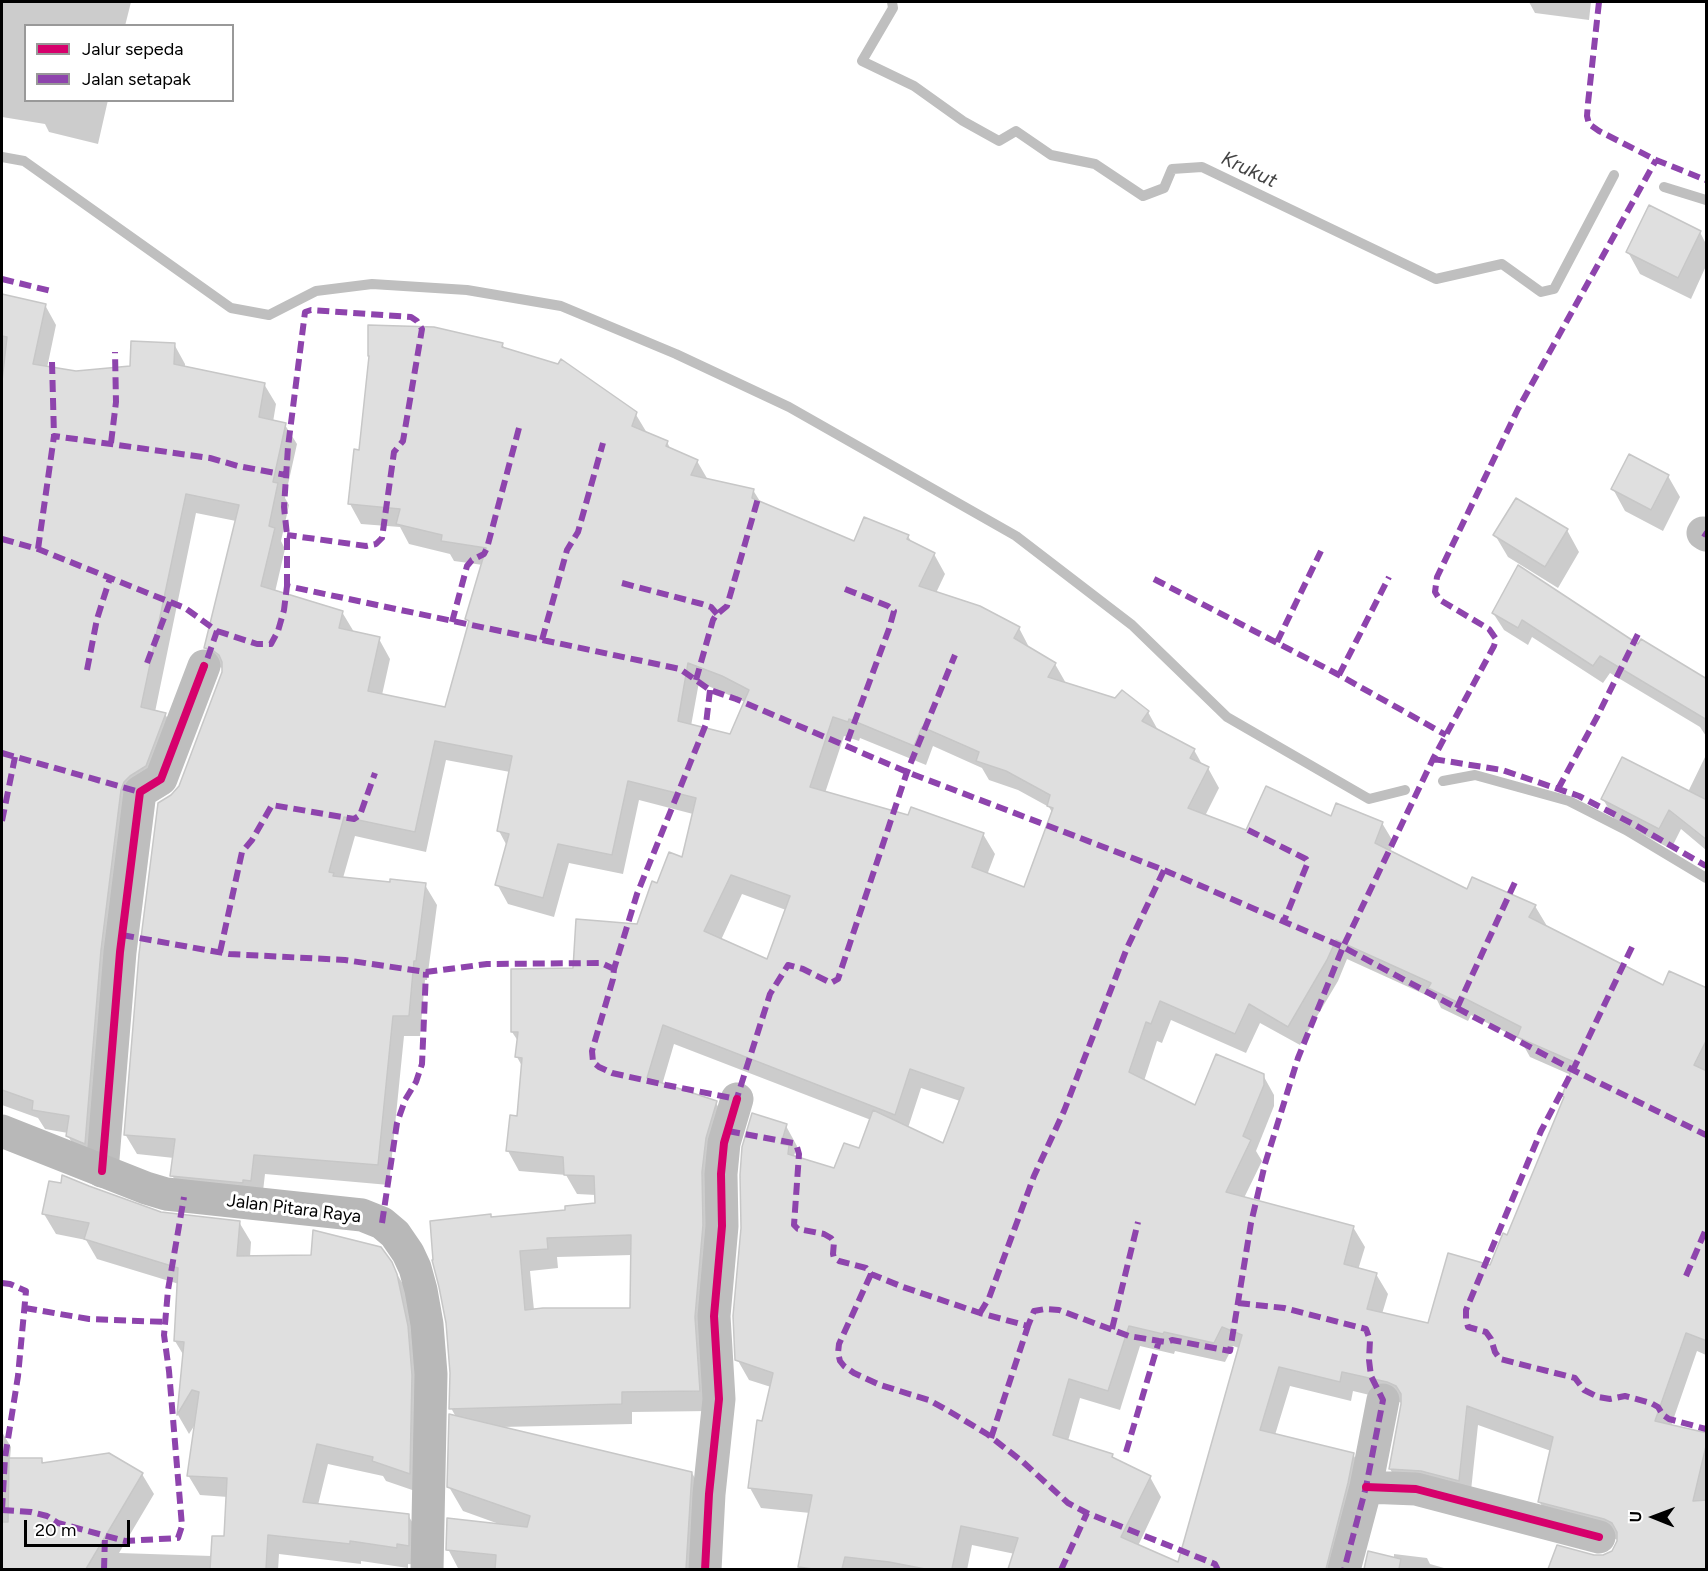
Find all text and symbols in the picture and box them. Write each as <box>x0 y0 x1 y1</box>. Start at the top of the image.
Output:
legend <box>24 24 234 102</box>
text: Jalur sepeda <box>82 38 183 60</box>
text: Jalan setapak <box>82 68 191 90</box>
water label: Krukut <box>1217 147 1281 193</box>
street label: Jalan Pitara Raya <box>226 1190 362 1228</box>
north arrow <box>1624 1487 1684 1547</box>
scale bar <box>27 1508 134 1546</box>
text: U <box>1626 1511 1645 1522</box>
text: 20 m <box>35 1519 76 1541</box>

